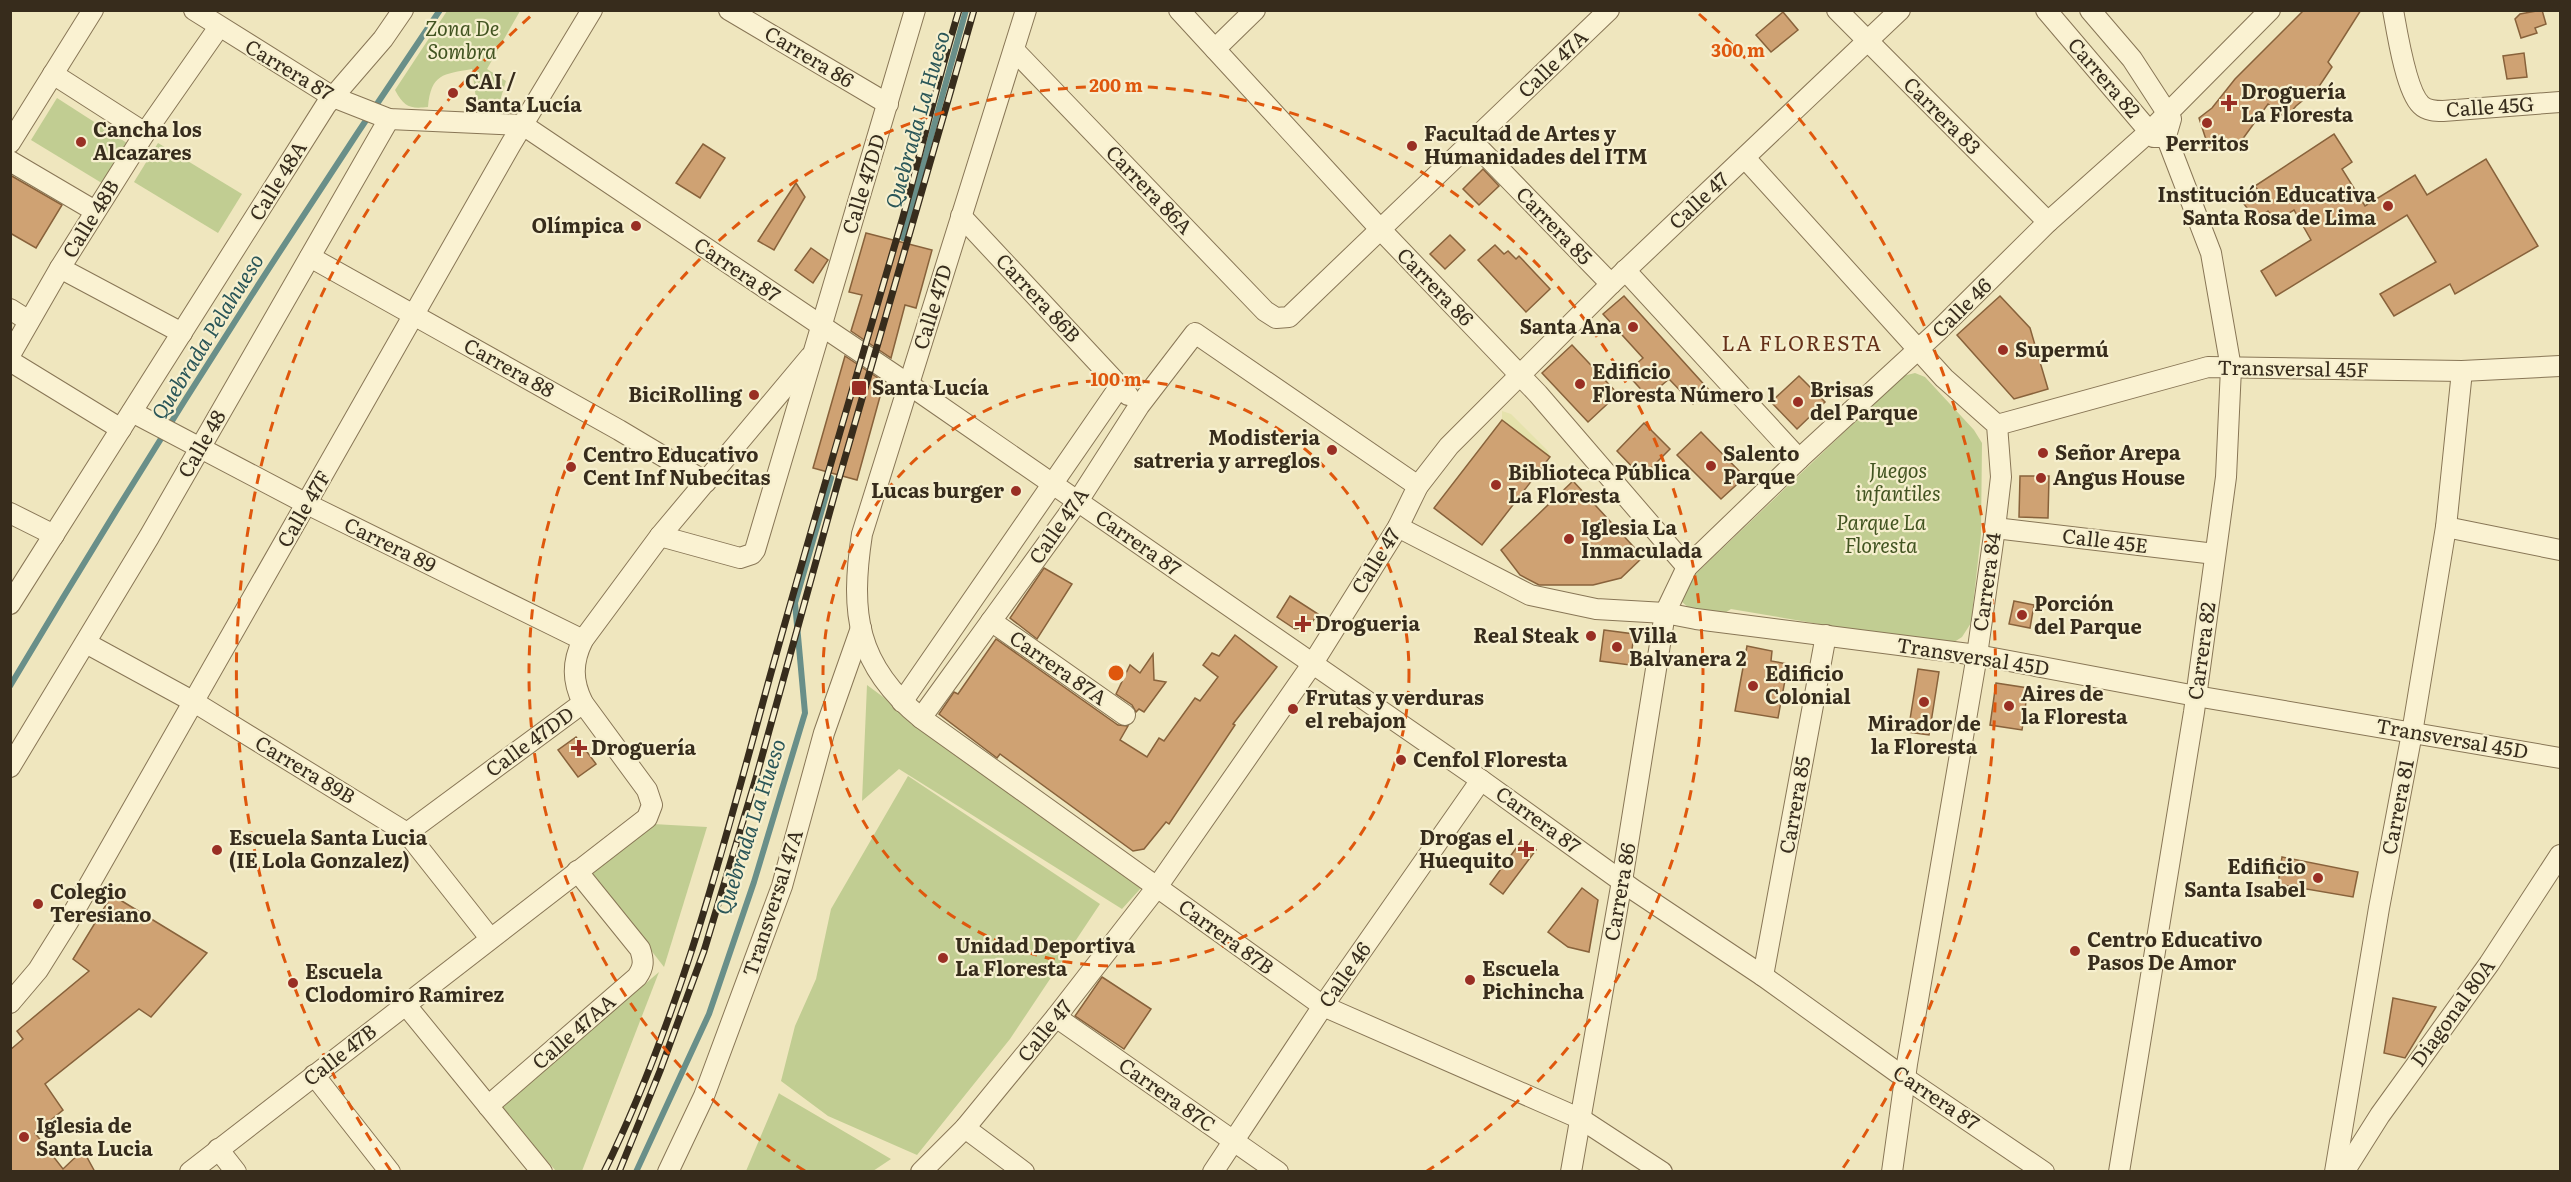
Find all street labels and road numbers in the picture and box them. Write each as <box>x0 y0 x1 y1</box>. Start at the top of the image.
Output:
street label: Carrera 86 <box>760 17 861 94</box>
street label: Calle 47A <box>1510 21 1594 104</box>
street label: Carrera 87 <box>240 30 340 107</box>
street label: Carrera 82 <box>2062 30 2149 124</box>
street label: Carrera 83 <box>1898 69 1989 160</box>
street label: Calle 45G <box>2445 87 2535 123</box>
street label: Calle 47DD <box>833 130 892 237</box>
street label: Calle 48A <box>240 134 313 226</box>
street label: Carrera 86A <box>1100 137 1201 240</box>
street label: Calle 47 <box>1661 164 1734 235</box>
street label: Calle 48B <box>53 173 125 263</box>
street label: Carrera 85 <box>1510 179 1601 271</box>
street label: Carrera 87 <box>689 228 787 308</box>
street label: Carrera 86 <box>1391 239 1482 332</box>
street label: Carrera 86B <box>990 245 1089 348</box>
street label: Calle 47D <box>904 260 958 353</box>
street label: Calle 46 <box>1924 270 1998 343</box>
street label: Carrera 88 <box>459 329 561 404</box>
street label: Transversal 45F <box>2217 351 2369 383</box>
street label: Calle 48 <box>169 403 232 483</box>
street label: Calle 47F <box>268 464 336 552</box>
street label: Calle 47A <box>1020 480 1095 569</box>
street label: Carrera 87 <box>1090 501 1188 582</box>
street label: Carrera 89 <box>340 508 442 578</box>
street label: Calle 45E <box>2061 519 2150 559</box>
street label: Calle 47 <box>1342 521 1406 599</box>
street label: Carrera 84 <box>1963 530 2007 633</box>
street label: Carrera 82 <box>2178 600 2222 702</box>
street label: Carrera 87A <box>1004 622 1114 711</box>
street label: Transversal 45D <box>1895 628 2052 682</box>
street label: Calle 47DD <box>478 698 579 783</box>
street label: Transversal 45D <box>2374 709 2531 765</box>
street label: Carrera 89B <box>250 727 362 810</box>
street label: Carrera 85 <box>1770 753 1816 856</box>
street label: Carrera 81 <box>2372 756 2420 857</box>
street label: Carrera 87 <box>1491 777 1588 859</box>
street label: Transversal 47A <box>733 825 809 980</box>
street label: Carrera 86 <box>1595 840 1641 943</box>
street label: Carrera 87B <box>1173 890 1281 980</box>
street label: Calle 46 <box>1310 935 1377 1013</box>
street label: Diagonal 80A <box>2402 951 2501 1072</box>
street label: Calle 47AA <box>524 986 621 1075</box>
street label: Calle 47 <box>1009 992 1078 1067</box>
street label: Calle 47B <box>296 1015 382 1092</box>
street label: Carrera 87C <box>1113 1049 1223 1138</box>
street label: Carrera 87 <box>1888 1056 1986 1136</box>

